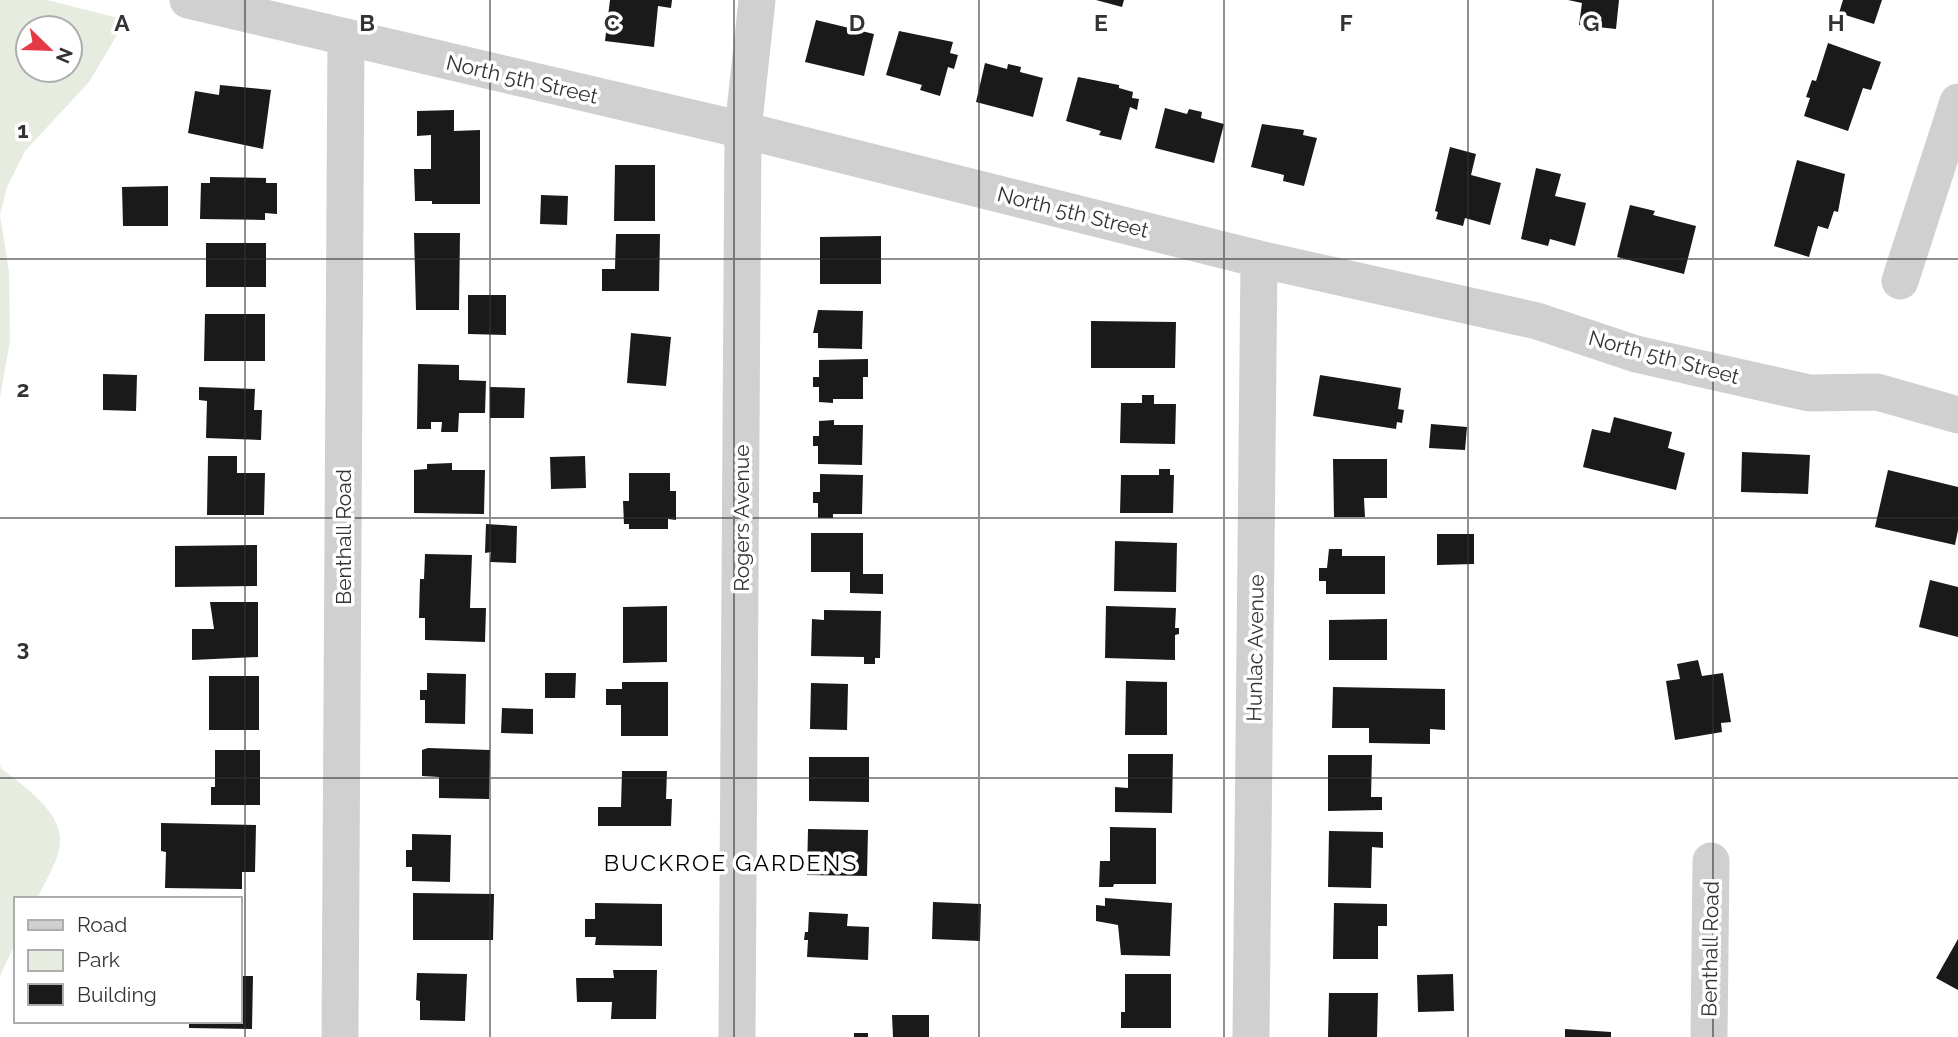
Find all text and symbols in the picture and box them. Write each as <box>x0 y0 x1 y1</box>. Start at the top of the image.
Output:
text: A <box>114 9 130 36</box>
text: B <box>359 9 375 36</box>
text: C <box>604 9 620 36</box>
text: D <box>849 9 865 36</box>
text: E <box>1094 9 1108 36</box>
text: F <box>1339 9 1353 36</box>
text: G <box>1583 9 1599 36</box>
text: H <box>1827 9 1845 36</box>
north arrow <box>14 14 84 84</box>
text: N <box>52 45 78 67</box>
street label: North 5th Street <box>444 49 600 109</box>
text: 1 <box>17 116 29 143</box>
street label: North 5th Street <box>995 181 1151 243</box>
street label: North 5th Street <box>1586 325 1742 389</box>
text: 2 <box>17 375 29 402</box>
street label: Rogers Avenue <box>729 444 754 592</box>
street label: Benthall Road <box>331 469 356 605</box>
street label: Hunlac Avenue <box>1241 574 1269 722</box>
text: 3 <box>17 634 29 661</box>
district label: BUCKROE GARDENS <box>604 849 858 876</box>
street label: Benthall Road <box>1696 881 1724 1017</box>
legend <box>14 897 242 1023</box>
text: Road <box>77 912 127 937</box>
text: Park <box>77 947 120 972</box>
text: Building <box>77 982 157 1007</box>

